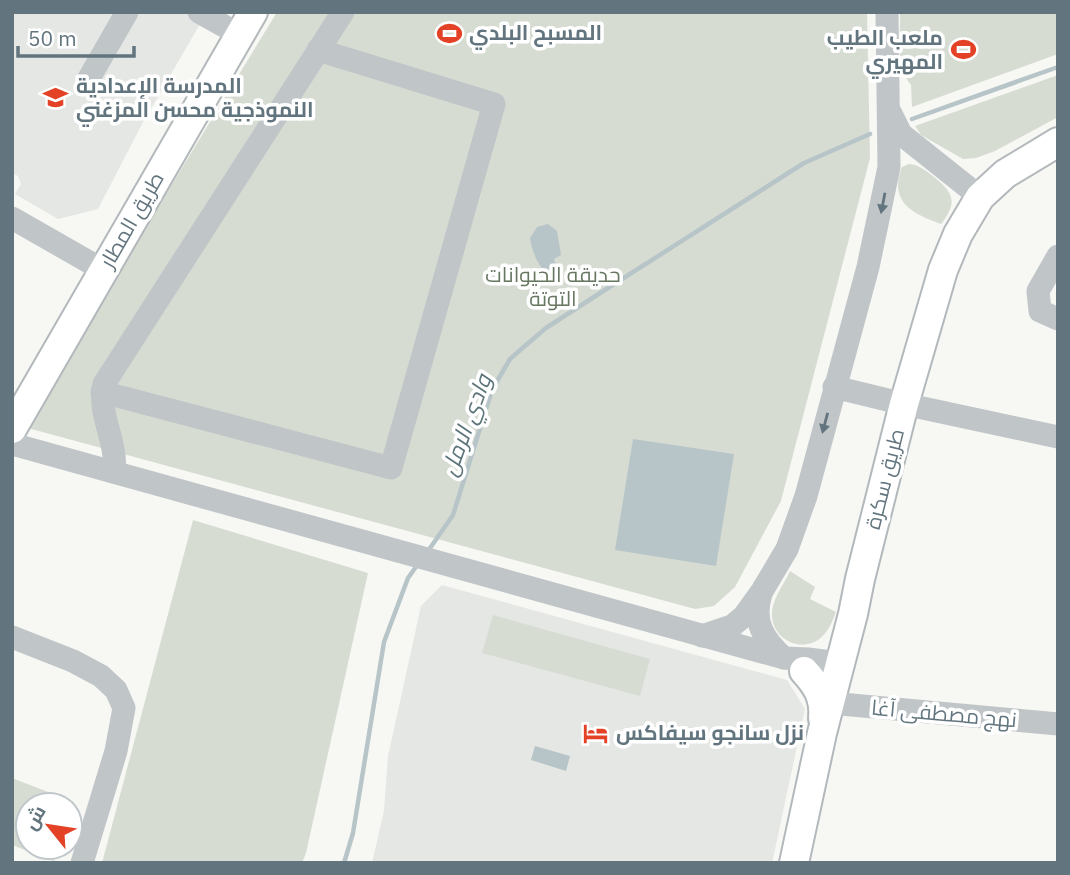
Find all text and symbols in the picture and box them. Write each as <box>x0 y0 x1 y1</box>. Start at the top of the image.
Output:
scale bar <box>18 14 133 58</box>
place label: المسبح البلدي <box>469 18 602 50</box>
sports icon: المسبح البلدي <box>435 19 463 47</box>
place label: ملعب الطيب المهيري <box>827 23 943 79</box>
text: 50 m <box>28 24 77 52</box>
sports icon: ملعب الطيب المهيري <box>949 36 977 64</box>
place label: المدرسة الإعدادية النموذجية محسن المزغني <box>76 71 314 127</box>
school or university icon: المدرسة الإعدادية النموذجية محسن المزغني <box>42 84 70 112</box>
street label: طريق المطار <box>92 167 170 273</box>
one-way arrow <box>877 192 888 214</box>
park label: حديقة الحيوانات التوتة <box>485 260 621 312</box>
water label: وادي الرمل <box>433 368 502 481</box>
one-way arrow <box>819 412 830 434</box>
street label: طريق سكرة <box>858 426 910 532</box>
street label: نهج مصطفى آغا <box>870 693 1018 734</box>
place label: نزل سانجو سيفاكس <box>616 718 804 746</box>
hotel icon: نزل سانجو سيفاكس <box>582 719 610 747</box>
north arrow <box>14 791 84 861</box>
text: ش <box>18 801 51 834</box>

